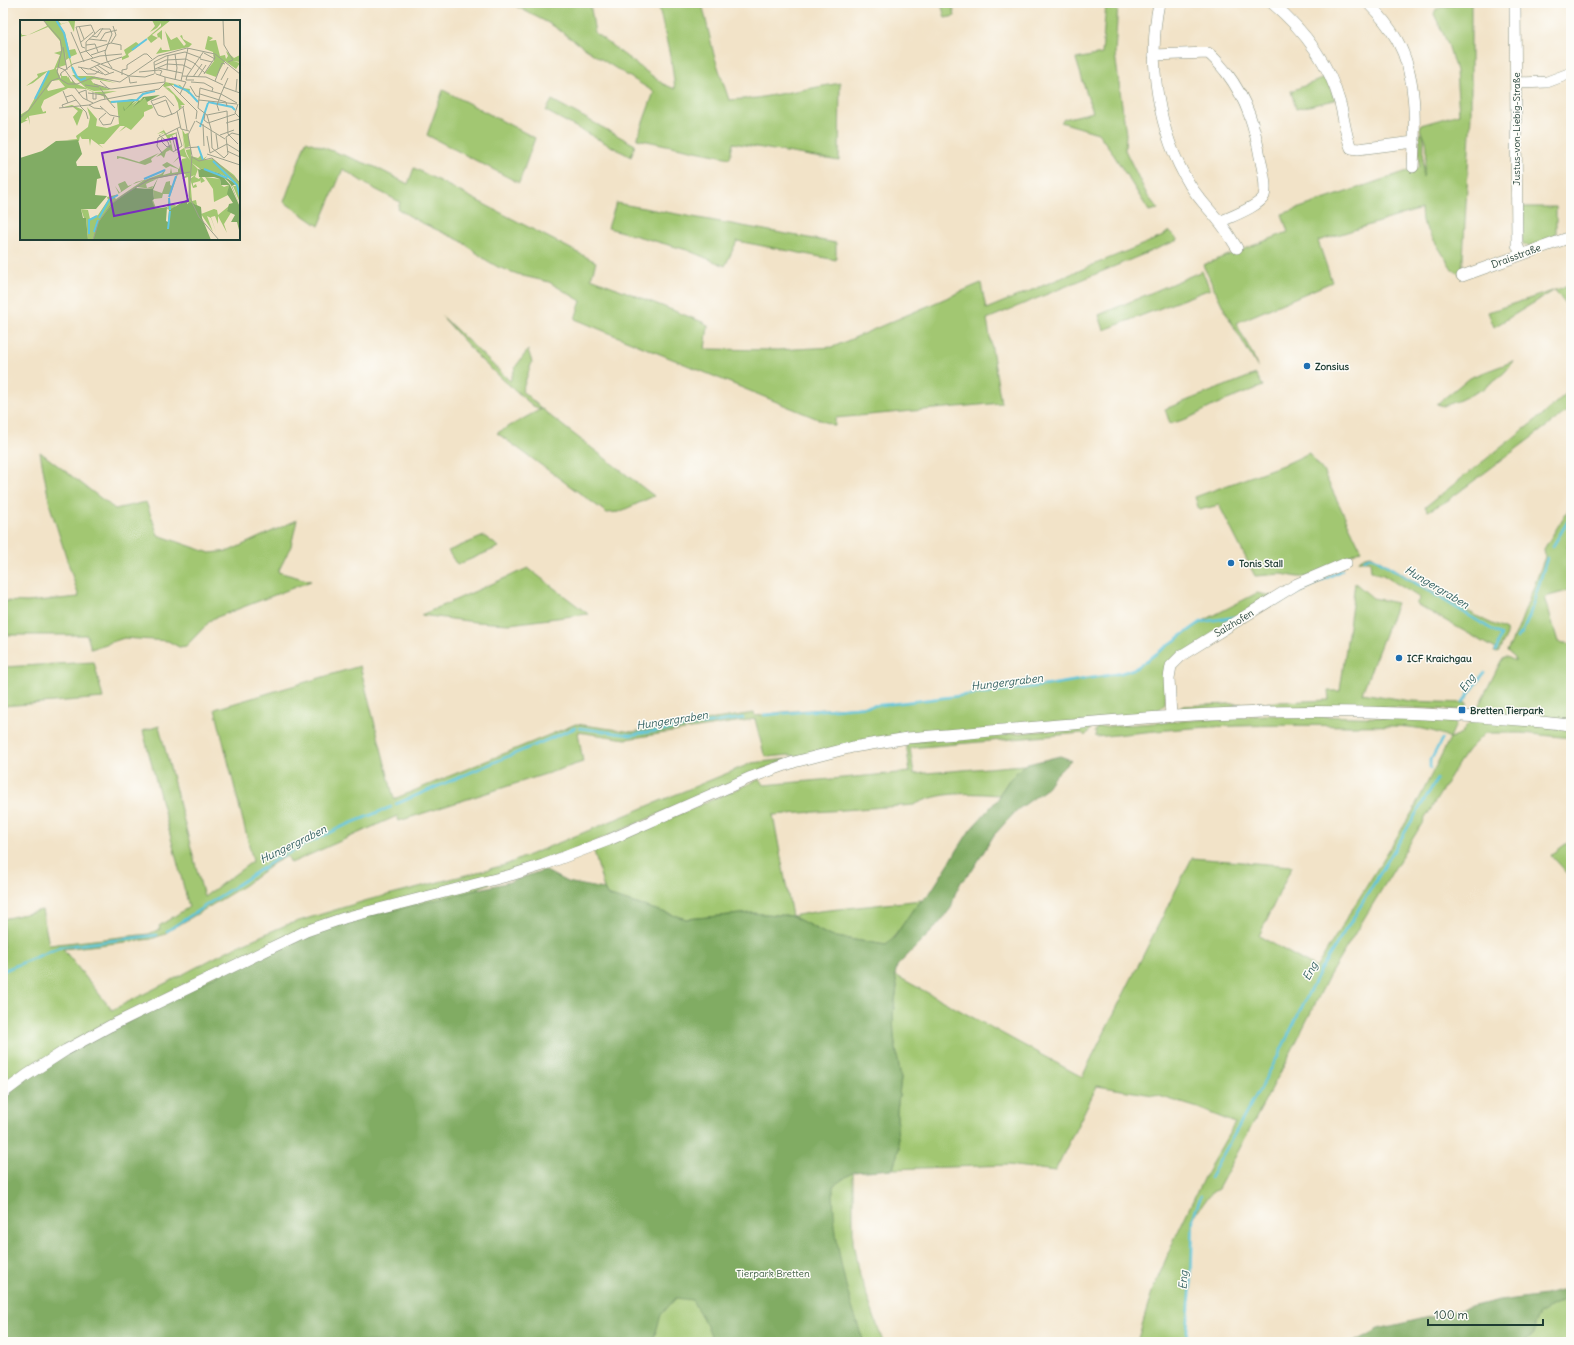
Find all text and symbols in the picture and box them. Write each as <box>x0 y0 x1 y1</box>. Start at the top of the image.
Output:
inset map <box>20 20 240 240</box>
street label: Justus-von-Liebig-Straße <box>1510 72 1523 186</box>
street label: Draisstraße <box>1489 241 1543 271</box>
place label: Zonsius <box>1315 360 1349 373</box>
marker: Zonsius <box>1302 361 1312 371</box>
place label: Tonis Stall <box>1239 557 1283 570</box>
marker: Tonis Stall <box>1226 558 1236 568</box>
water label: Hungergraben <box>1402 562 1472 612</box>
street label: Salzhofen <box>1212 606 1256 640</box>
place label: ICF Kraichgau <box>1407 652 1472 665</box>
marker: ICF Kraichgau <box>1394 653 1404 663</box>
water label: Hungergraben <box>970 671 1044 693</box>
water label: Eng <box>1456 671 1479 695</box>
place label: Bretten Tierpark <box>1470 704 1543 717</box>
marker: Bretten Tierpark <box>1457 705 1467 715</box>
water label: Hungergraben <box>635 707 709 733</box>
water label: Hungergraben <box>257 822 329 866</box>
water label: Eng <box>1299 959 1321 983</box>
park label: Tierpark Bretten <box>736 1267 810 1280</box>
water label: Eng <box>1176 1269 1191 1290</box>
scale bar <box>1428 1301 1543 1327</box>
text: 100 m <box>1434 1307 1468 1322</box>

